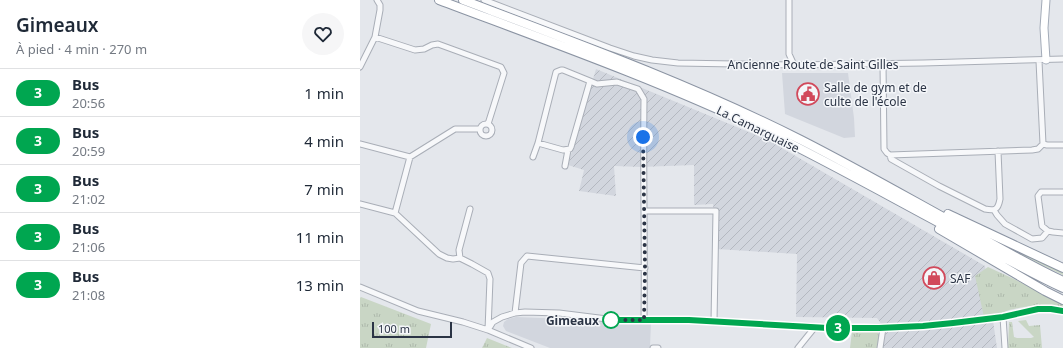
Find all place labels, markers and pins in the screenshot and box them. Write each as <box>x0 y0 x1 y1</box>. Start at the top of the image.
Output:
place label: Salle de gym et de culte de l'école <box>824 79 927 110</box>
public building icon: Salle de gym et de culte de l'école <box>795 81 821 107</box>
shop icon: SAF <box>921 265 947 291</box>
place label: SAF <box>950 270 970 287</box>
marker: Gimeaux <box>602 311 620 329</box>
place label: Gimeaux <box>546 312 599 329</box>

